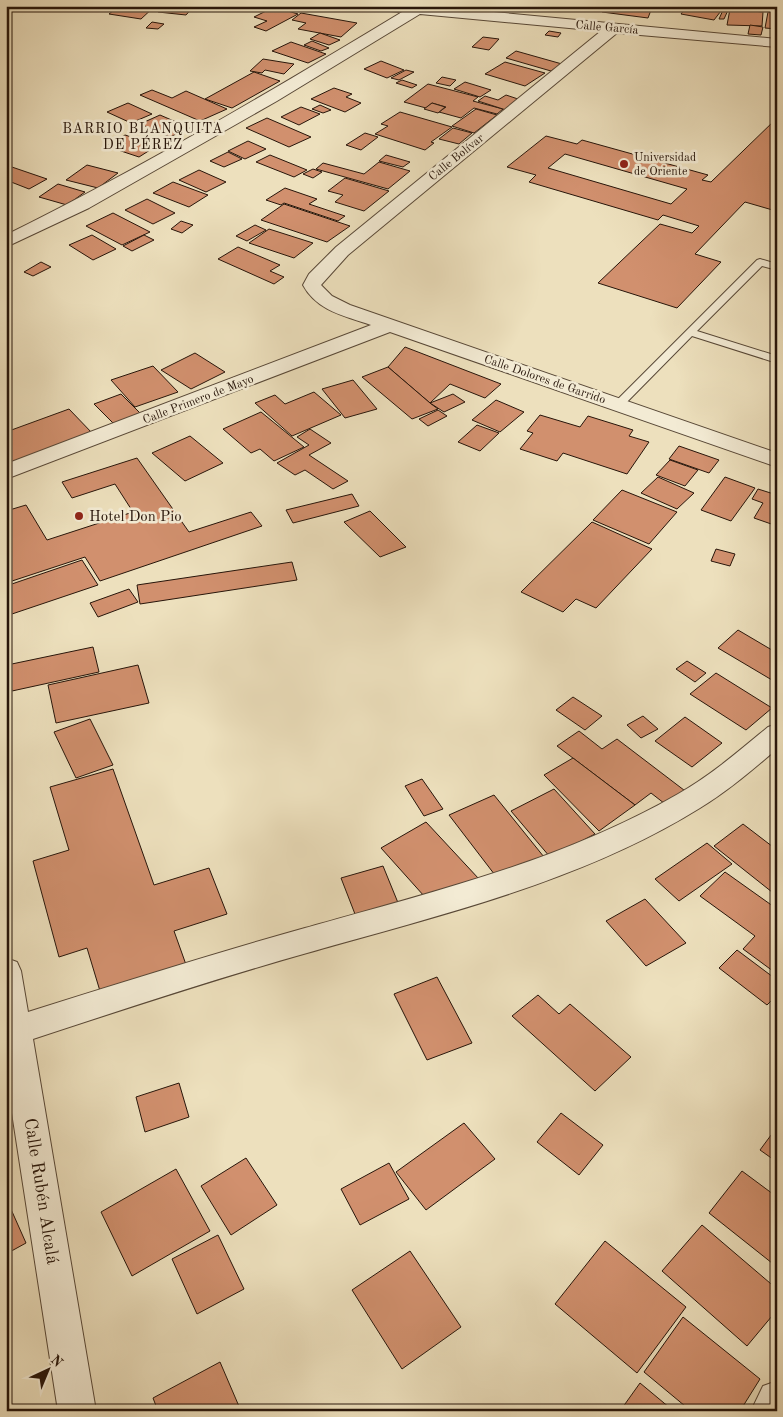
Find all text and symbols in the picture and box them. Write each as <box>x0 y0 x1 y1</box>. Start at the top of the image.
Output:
street label: Calle García <box>575 19 639 37</box>
district label: BARRIO BLANQUITA DE PÉREZ <box>62 122 224 152</box>
street label: Calle Bolívar <box>427 132 486 183</box>
place label: Universidad de Oriente <box>634 152 696 178</box>
marker: Universidad de Oriente <box>618 158 630 170</box>
street label: Calle Dolores de Garrido <box>482 353 607 406</box>
street label: Calle Primero de Mayo <box>141 373 255 427</box>
marker: Hotel Don Pio <box>73 510 85 522</box>
place label: Hotel Don Pio <box>89 510 182 525</box>
street label: Calle Rubén Alcalá <box>21 1117 61 1266</box>
north arrow <box>22 1344 72 1394</box>
text: N <box>48 1353 65 1370</box>

